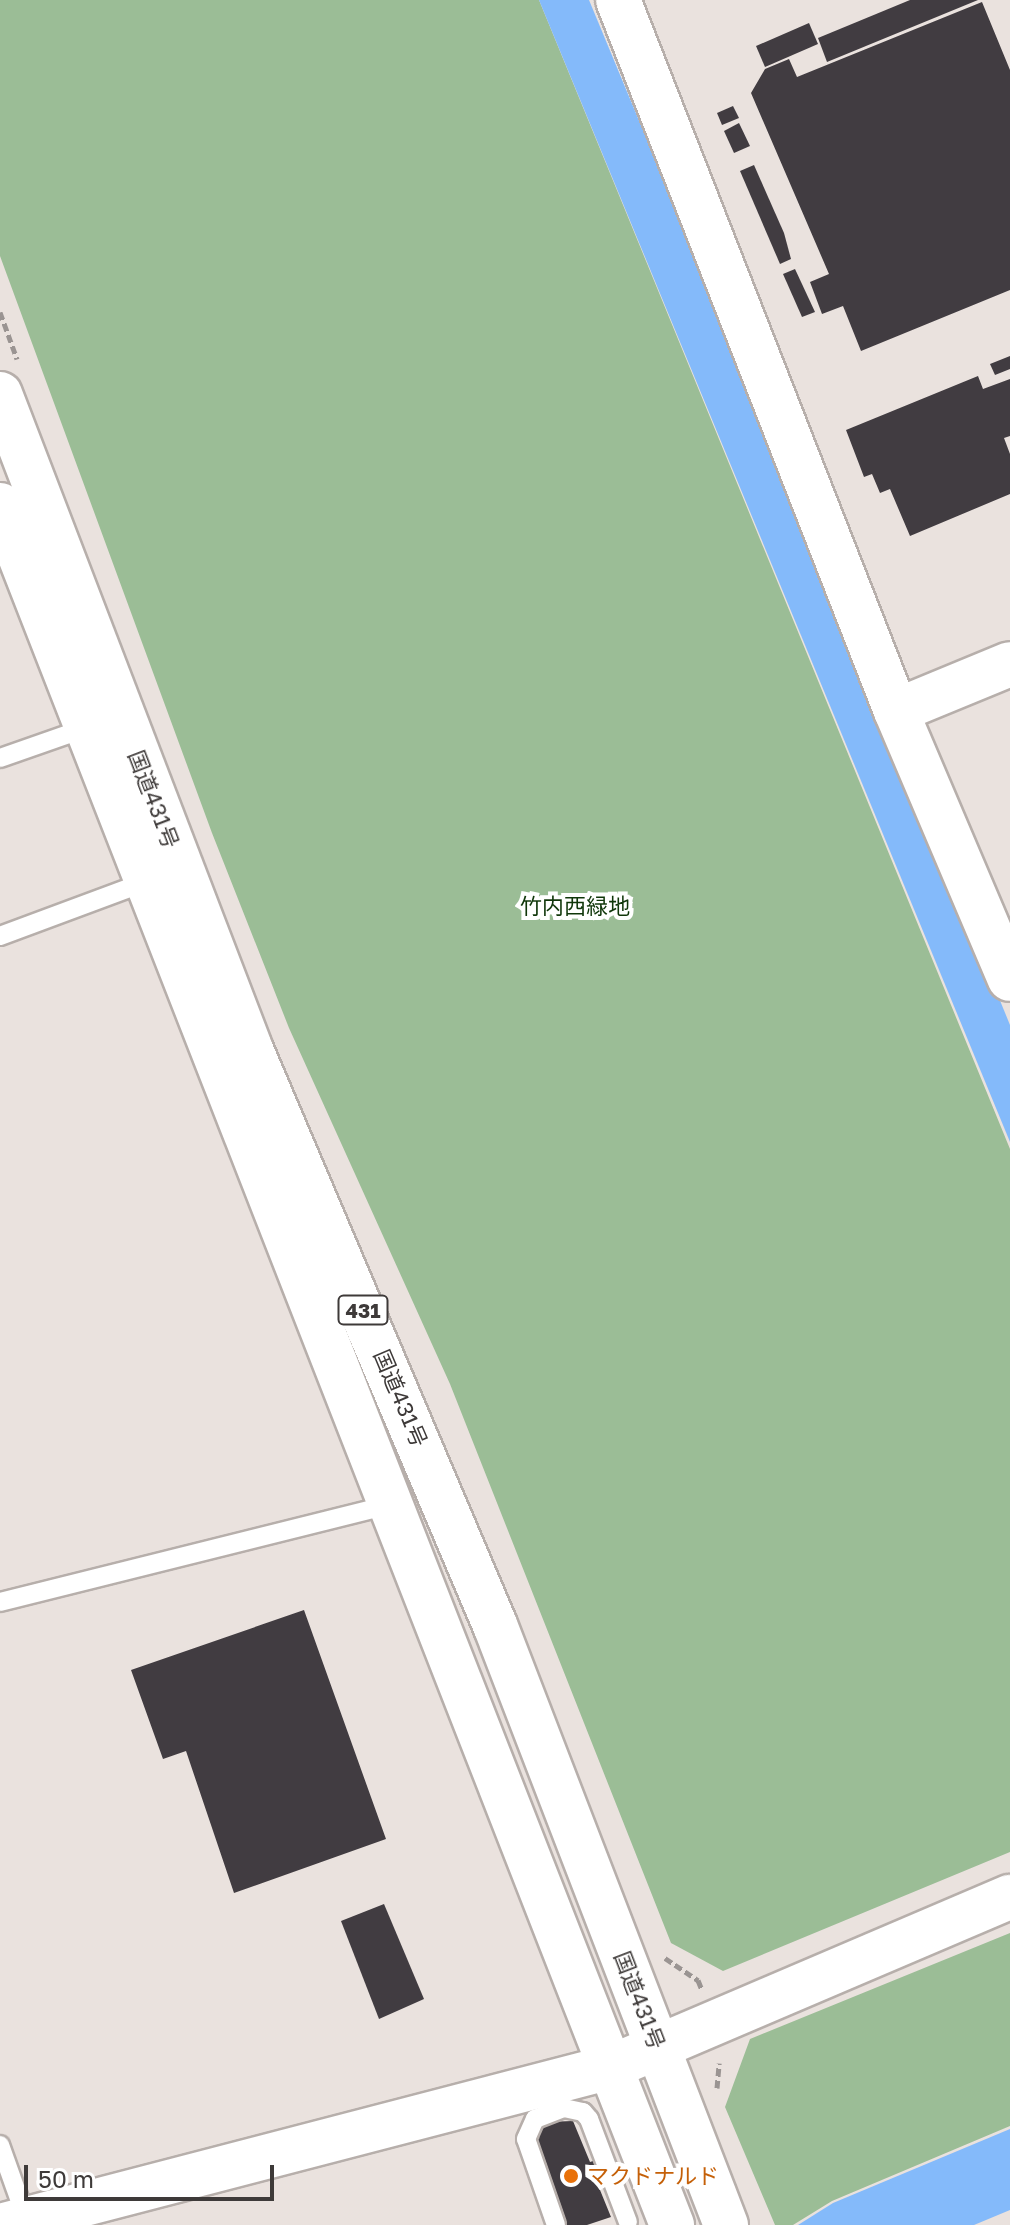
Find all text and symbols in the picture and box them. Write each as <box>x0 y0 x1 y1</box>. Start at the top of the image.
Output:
street label: 国道431号 <box>123 746 185 852</box>
park label: 竹内西緑地 <box>520 893 630 919</box>
road number: 431 <box>337 1294 389 1326</box>
street label: 国道431号 <box>369 1345 433 1451</box>
street label: 国道431号 <box>609 1947 671 2053</box>
scale bar <box>28 2149 278 2199</box>
place label: マクドナルド <box>587 2163 719 2189</box>
text: 50 m <box>38 2164 94 2193</box>
marker: マクドナルド <box>562 2167 580 2185</box>

